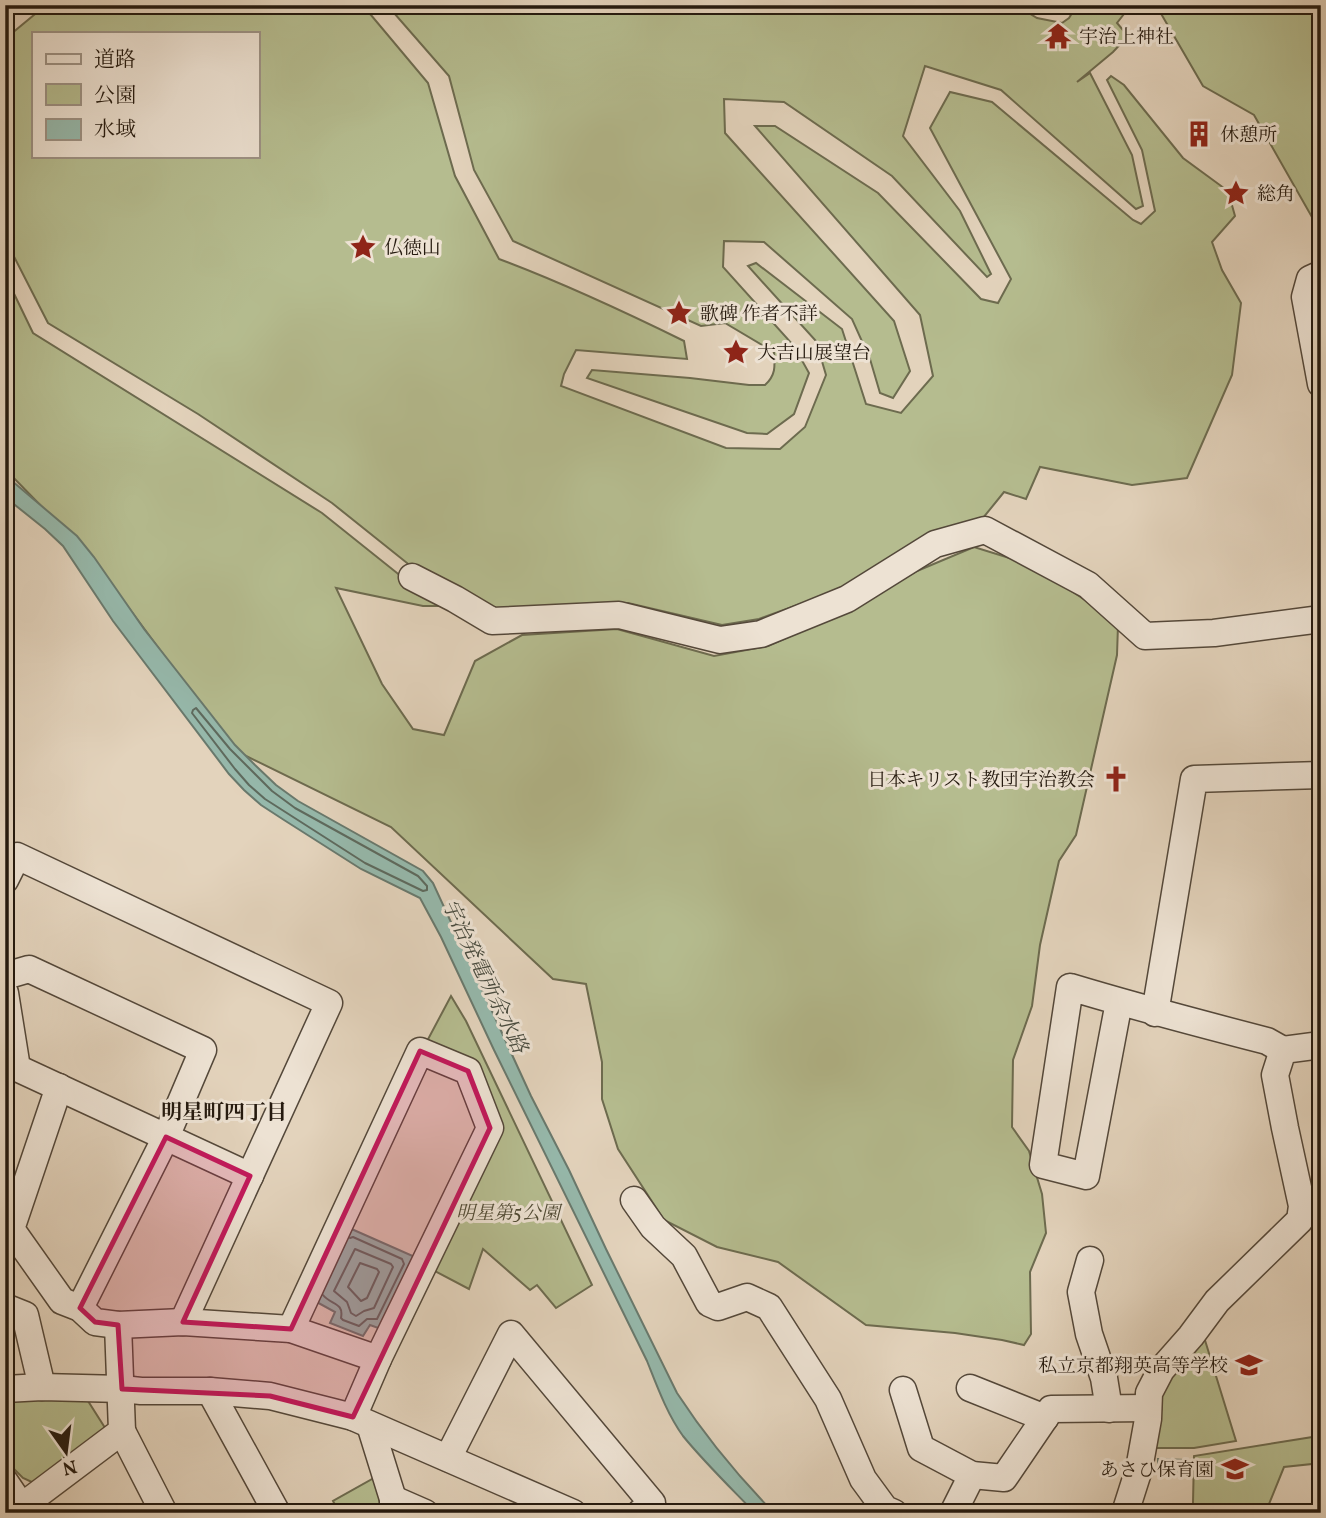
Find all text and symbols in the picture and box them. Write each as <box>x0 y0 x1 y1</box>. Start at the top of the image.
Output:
temple icon: 宇治上神社 <box>1043 21 1073 51</box>
place label: 宇治上神社 <box>1079 25 1174 51</box>
legend <box>32 32 259 158</box>
text: 道路 <box>94 46 136 75</box>
text: 公園 <box>94 82 136 111</box>
text: 水域 <box>94 116 136 145</box>
building icon: 休憩所 <box>1184 119 1214 149</box>
place label: 休憩所 <box>1220 123 1277 149</box>
place icon: 総角 <box>1221 178 1251 208</box>
place label: 総角 <box>1257 182 1295 208</box>
place icon: 仏徳山 <box>348 232 378 262</box>
place label: 仏徳山 <box>384 236 441 262</box>
place icon: 歌碑 作者不詳 <box>664 298 694 328</box>
place label: 歌碑 作者不詳 <box>700 302 818 328</box>
place icon: 大吉山展望台 <box>721 337 751 367</box>
place label: 大吉山展望台 <box>757 341 871 367</box>
church icon: 日本キリスト教団宇治教会 <box>1101 764 1131 794</box>
place label: 日本キリスト教団宇治教会 <box>867 768 1095 794</box>
water label: 宇治発電所余水路 <box>434 895 534 1060</box>
district label: 明星町四丁目 <box>161 1099 287 1128</box>
park label: 明星第5公園 <box>456 1201 563 1227</box>
school or university icon: 私立京都翔英高等学校 <box>1234 1350 1264 1380</box>
place label: 私立京都翔英高等学校 <box>1038 1354 1228 1380</box>
north arrow <box>32 1416 102 1486</box>
text: N <box>60 1452 79 1481</box>
school or university icon: あさひ保育園 <box>1220 1454 1250 1484</box>
place label: あさひ保育園 <box>1100 1458 1214 1484</box>

